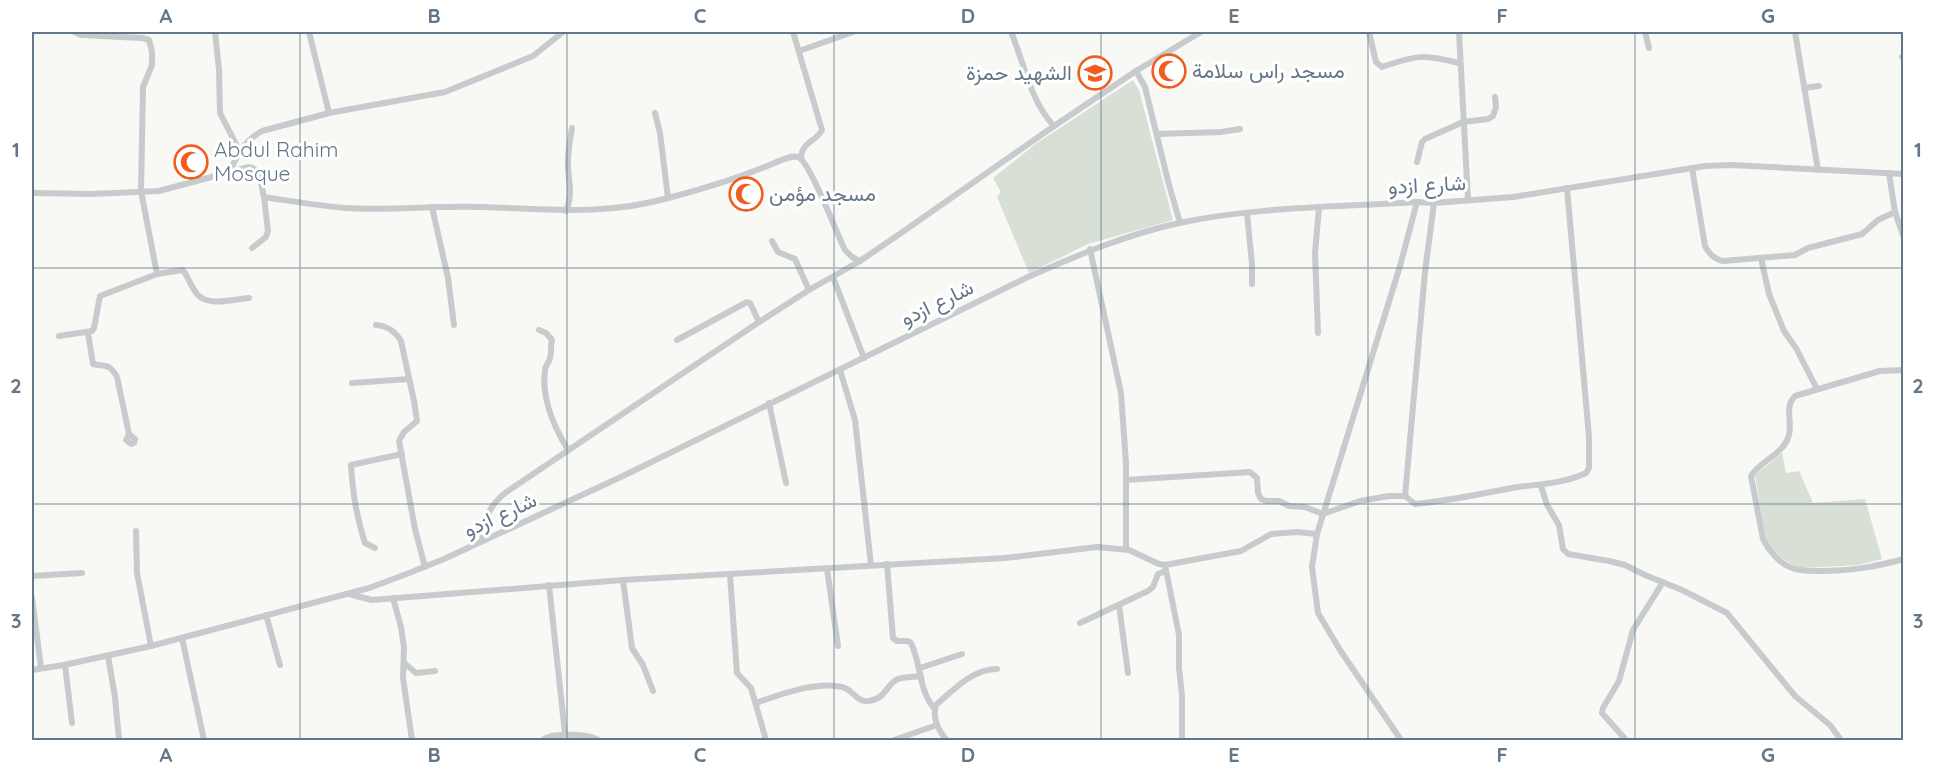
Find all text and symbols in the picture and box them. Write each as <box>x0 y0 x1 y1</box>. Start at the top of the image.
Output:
text: A <box>160 3 173 28</box>
text: B <box>427 3 441 28</box>
text: C <box>694 3 707 28</box>
text: D <box>961 3 975 28</box>
text: E <box>1228 3 1240 28</box>
text: F <box>1496 3 1508 28</box>
text: G <box>1761 3 1775 28</box>
mosque icon: مسجد راس سلامة <box>1151 53 1187 89</box>
school or university icon: الشهيد حمزة <box>1077 55 1113 91</box>
place label: مسجد راس سلامة <box>1192 57 1345 84</box>
place label: الشهيد حمزة <box>966 59 1072 86</box>
place label: Abdul Rahim Mosque <box>214 136 338 186</box>
text: 1 <box>12 137 20 162</box>
text: 1 <box>1914 137 1922 162</box>
mosque icon: Abdul Rahim Mosque <box>173 144 209 180</box>
street label: شارع ازدو <box>1387 169 1467 201</box>
mosque icon: مسجد مؤمن <box>728 176 764 212</box>
place label: مسجد مؤمن <box>769 180 876 207</box>
street label: شارع ازدو <box>896 273 978 333</box>
text: 2 <box>10 373 22 398</box>
text: 2 <box>1912 373 1924 398</box>
street label: شارع ازدو <box>459 486 541 544</box>
text: 3 <box>11 608 21 633</box>
text: 3 <box>1913 608 1923 633</box>
text: A <box>160 742 173 767</box>
text: B <box>427 742 441 767</box>
text: C <box>694 742 707 767</box>
text: D <box>961 742 975 767</box>
text: E <box>1228 742 1240 767</box>
text: F <box>1496 742 1508 767</box>
text: G <box>1761 742 1775 767</box>

